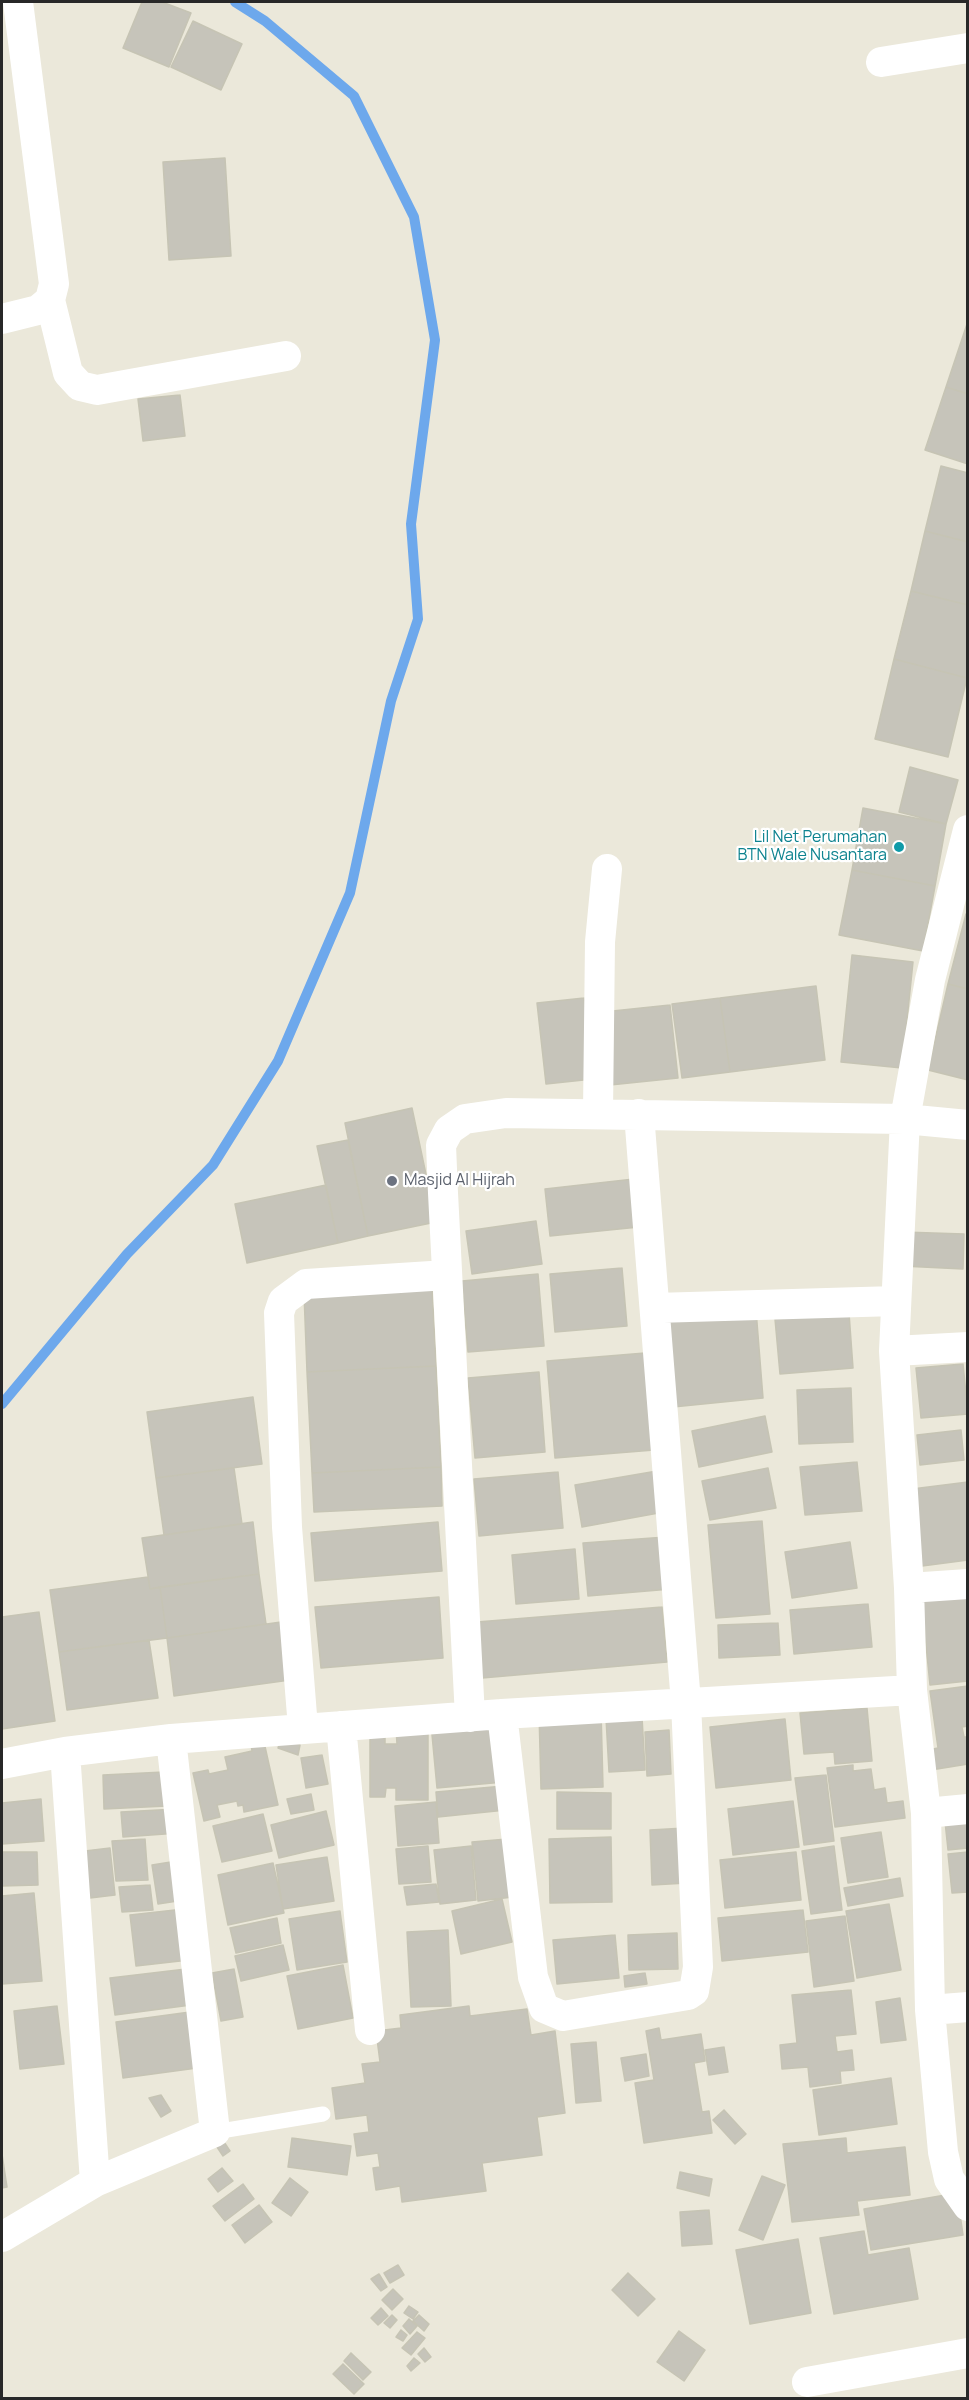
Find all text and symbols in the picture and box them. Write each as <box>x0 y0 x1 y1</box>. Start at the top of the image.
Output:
place label: Lil Net Perumahan BTN Wale Nusantara <box>738 828 887 866</box>
marker: Lil Net Perumahan BTN Wale Nusantara <box>892 840 906 854</box>
place label: Masjid Al Hijrah <box>404 1171 515 1191</box>
marker: Masjid Al Hijrah <box>385 1174 399 1188</box>

